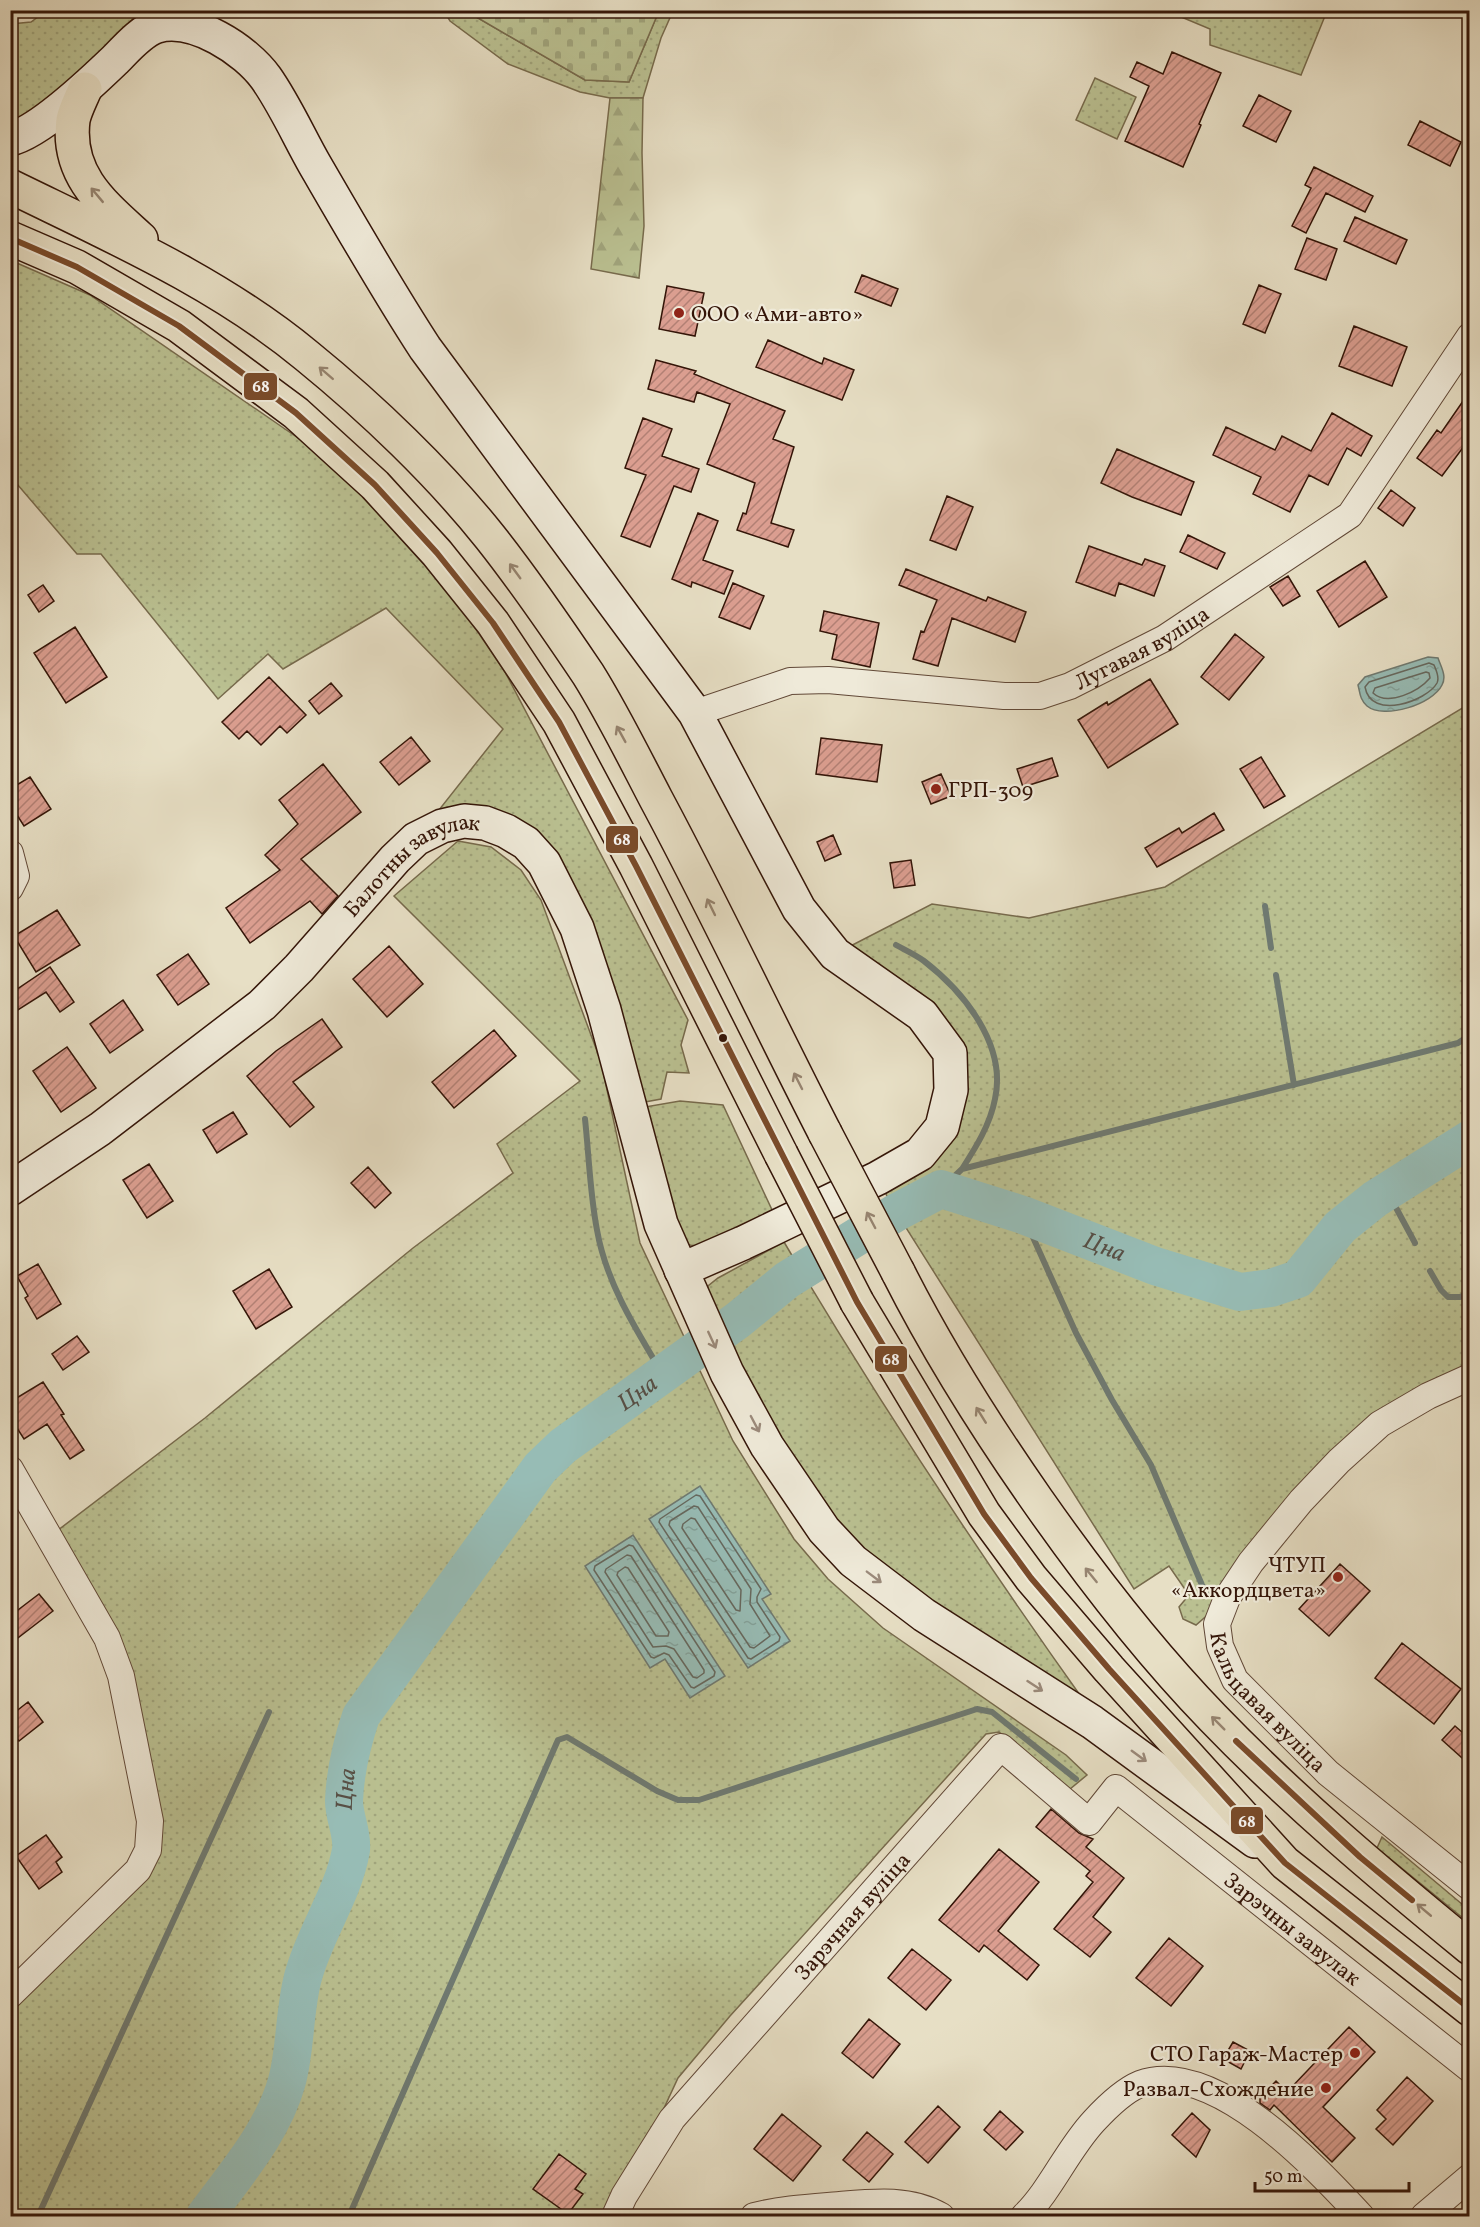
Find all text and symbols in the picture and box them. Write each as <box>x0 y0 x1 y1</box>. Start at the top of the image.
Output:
one-way arrow <box>90 187 103 203</box>
place label: ООО «Ами-авто» <box>691 300 863 331</box>
marker: ООО «Ами-авто» <box>672 306 686 320</box>
one-way arrow <box>319 366 334 380</box>
line badge: 68 <box>243 372 278 401</box>
text: 68 <box>252 377 270 399</box>
one-way arrow <box>509 563 521 579</box>
street label: Лугавая вуліца <box>1070 600 1216 699</box>
one-way arrow <box>615 726 627 743</box>
place label: ГРП-309 <box>948 776 1033 807</box>
marker: ГРП-309 <box>929 782 943 796</box>
street label: Балотны завулак <box>337 807 482 925</box>
line badge: 68 <box>605 825 639 854</box>
text: 68 <box>613 830 631 852</box>
one-way arrow <box>705 898 717 916</box>
unlabelled marker <box>717 1032 729 1044</box>
one-way arrow <box>792 1072 804 1090</box>
one-way arrow <box>865 1212 876 1230</box>
water label: Цна <box>1078 1225 1130 1272</box>
one-way arrow <box>707 1331 718 1349</box>
line badge: 68 <box>874 1345 908 1373</box>
text: 68 <box>882 1350 900 1372</box>
water label: Цна <box>611 1368 665 1420</box>
one-way arrow <box>974 1406 987 1423</box>
one-way arrow <box>749 1415 761 1432</box>
place label: ЧТУП «Аккордцвета» <box>1171 1551 1326 1607</box>
one-way arrow <box>1084 1568 1097 1584</box>
marker: ЧТУП «Аккордцвета» <box>1331 1570 1345 1584</box>
one-way arrow <box>865 1571 881 1583</box>
street label: Кальцавая вуліца <box>1200 1630 1332 1781</box>
one-way arrow <box>1026 1680 1043 1692</box>
one-way arrow <box>1210 1716 1225 1731</box>
one-way arrow <box>1131 1750 1147 1763</box>
water label: Цна <box>329 1766 366 1811</box>
line badge: 68 <box>1230 1806 1264 1835</box>
text: 68 <box>1238 1812 1256 1834</box>
street label: Зарэчная вуліца <box>788 1846 919 1988</box>
street label: Зарэчны завулак <box>1216 1866 1367 1995</box>
one-way arrow <box>1417 1904 1433 1917</box>
place label: СТО Гараж-Мастер <box>1150 2040 1343 2071</box>
marker: СТО Гараж-Мастер <box>1348 2046 1362 2060</box>
place label: Развал-Схождение <box>1123 2075 1314 2106</box>
marker: Развал-Схождение <box>1319 2081 1333 2095</box>
scale bar <box>1255 2155 1410 2193</box>
text: 50 m <box>1264 2165 1303 2190</box>

